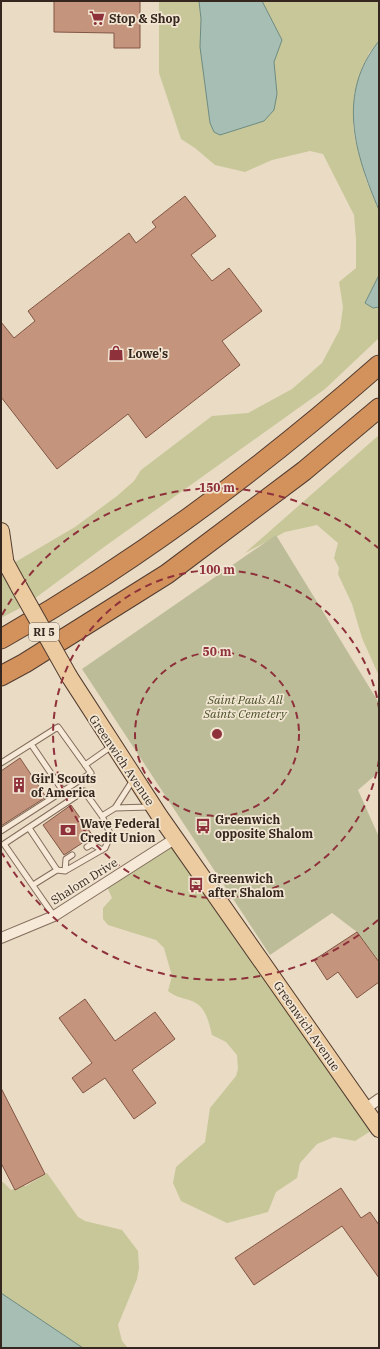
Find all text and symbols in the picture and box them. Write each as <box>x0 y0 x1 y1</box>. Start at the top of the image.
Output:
supermarket icon: Stop & Shop <box>88 9 106 27</box>
place label: Stop & Shop <box>109 11 180 26</box>
shop icon: Lowe's <box>107 344 125 362</box>
place label: Lowe's <box>128 346 168 361</box>
text: 150 m <box>199 480 235 495</box>
text: 100 m <box>199 562 235 577</box>
road number: RI 5 <box>29 623 59 641</box>
text: 50 m <box>203 644 232 659</box>
park label: Saint Pauls All Saints Cemetery <box>203 692 288 721</box>
street label: Greenwich Avenue <box>86 712 158 808</box>
centre of rings <box>210 727 224 741</box>
place label: Girl Scouts of America <box>31 771 96 800</box>
building icon: Girl Scouts of America <box>10 776 28 794</box>
place label: Greenwich opposite Shalom <box>215 812 313 841</box>
place label: Wave Federal Credit Union <box>80 816 160 845</box>
bus stop icon: Greenwich opposite Shalom <box>194 817 212 835</box>
bank icon: Wave Federal Credit Union <box>59 821 77 839</box>
street label: Shalom Drive <box>48 855 120 907</box>
place label: Greenwich after Shalom <box>208 871 285 900</box>
bus stop icon: Greenwich after Shalom <box>187 876 205 894</box>
street label: Greenwich Avenue <box>270 978 344 1074</box>

